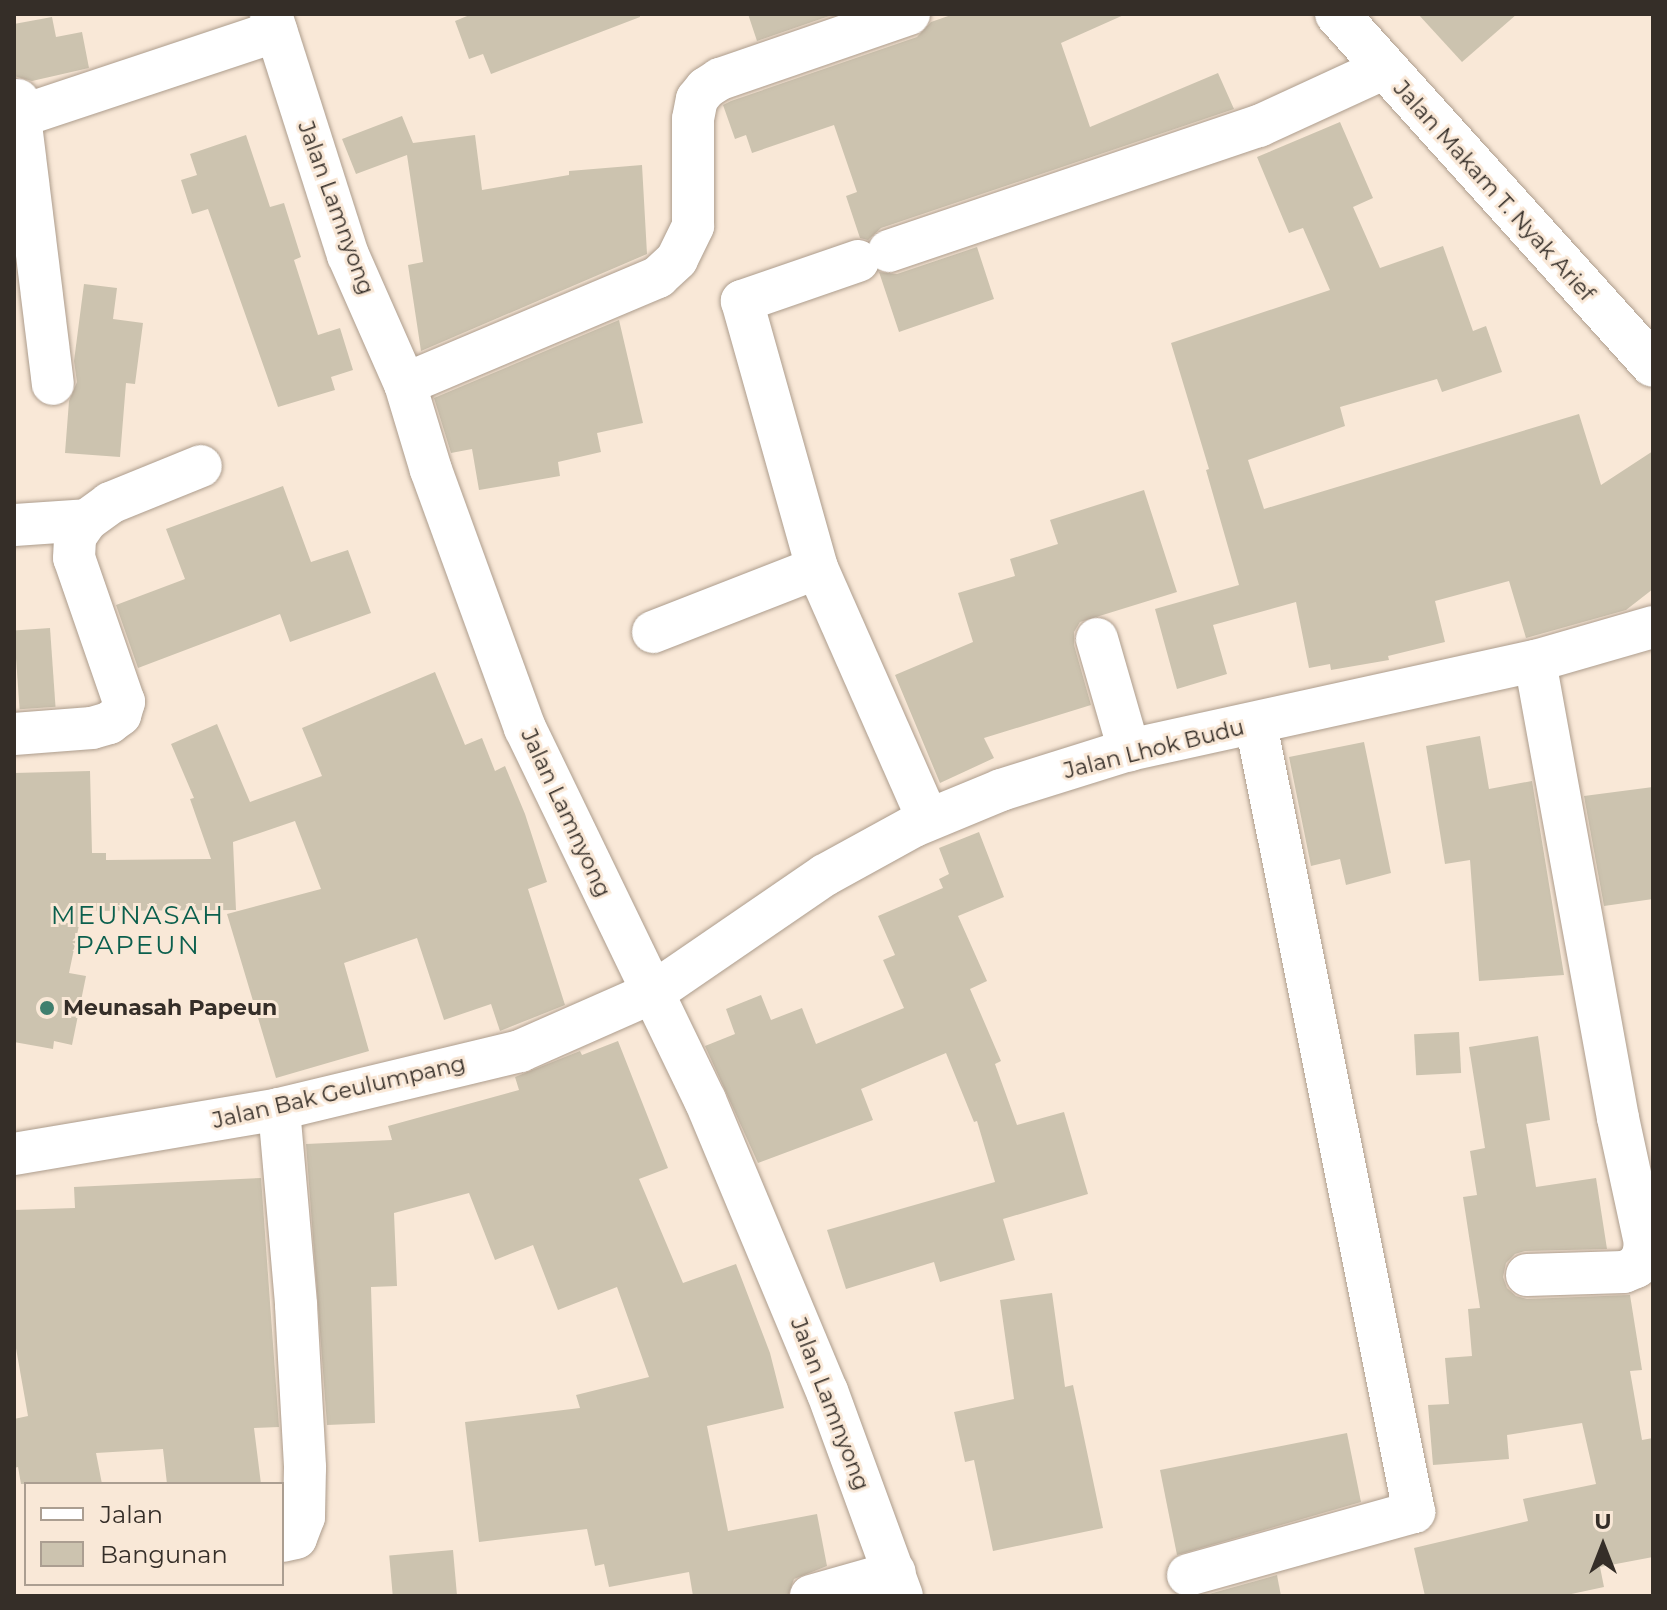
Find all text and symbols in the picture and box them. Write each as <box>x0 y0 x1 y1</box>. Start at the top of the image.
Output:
street label: Jalan Makam T. Nyak Arief <box>1388 75 1600 307</box>
street label: Jalan Lamnyong <box>292 118 380 298</box>
street label: Jalan Lhok Budu <box>1061 714 1247 784</box>
street label: Jalan Lamnyong <box>515 725 617 901</box>
district label: MEUNASAH PAPEUN <box>51 900 225 962</box>
place label: Meunasah Papeun <box>63 995 277 1021</box>
marker: Meunasah Papeun <box>38 999 56 1017</box>
street label: Jalan Bak Geulumpang <box>210 1050 468 1134</box>
street label: Jalan Lamnyong <box>785 1314 875 1494</box>
legend <box>24 1482 284 1586</box>
text: Jalan <box>100 1500 163 1529</box>
north arrow <box>1563 1506 1643 1586</box>
text: U <box>1594 1508 1612 1535</box>
text: Bangunan <box>100 1540 228 1569</box>

